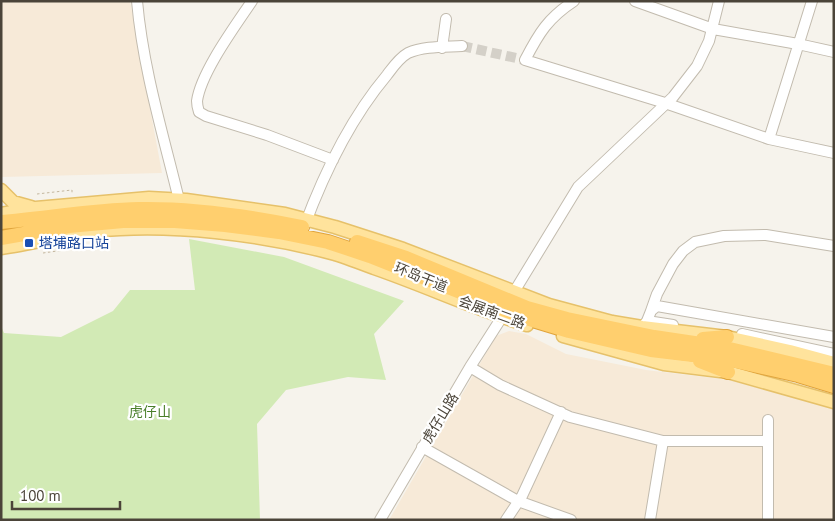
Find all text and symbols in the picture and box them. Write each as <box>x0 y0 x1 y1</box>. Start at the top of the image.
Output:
place label: 塔埔路口站 <box>39 234 109 252</box>
marker: 塔埔路口站 <box>23 237 35 249</box>
street label: 环岛干道 <box>392 258 450 296</box>
street label: 会展南二路 <box>456 292 528 332</box>
street label: 虎仔山路 <box>418 389 462 447</box>
park label: 虎仔山 <box>129 403 171 421</box>
scale bar <box>12 478 120 510</box>
text: 100 m <box>20 486 61 505</box>

